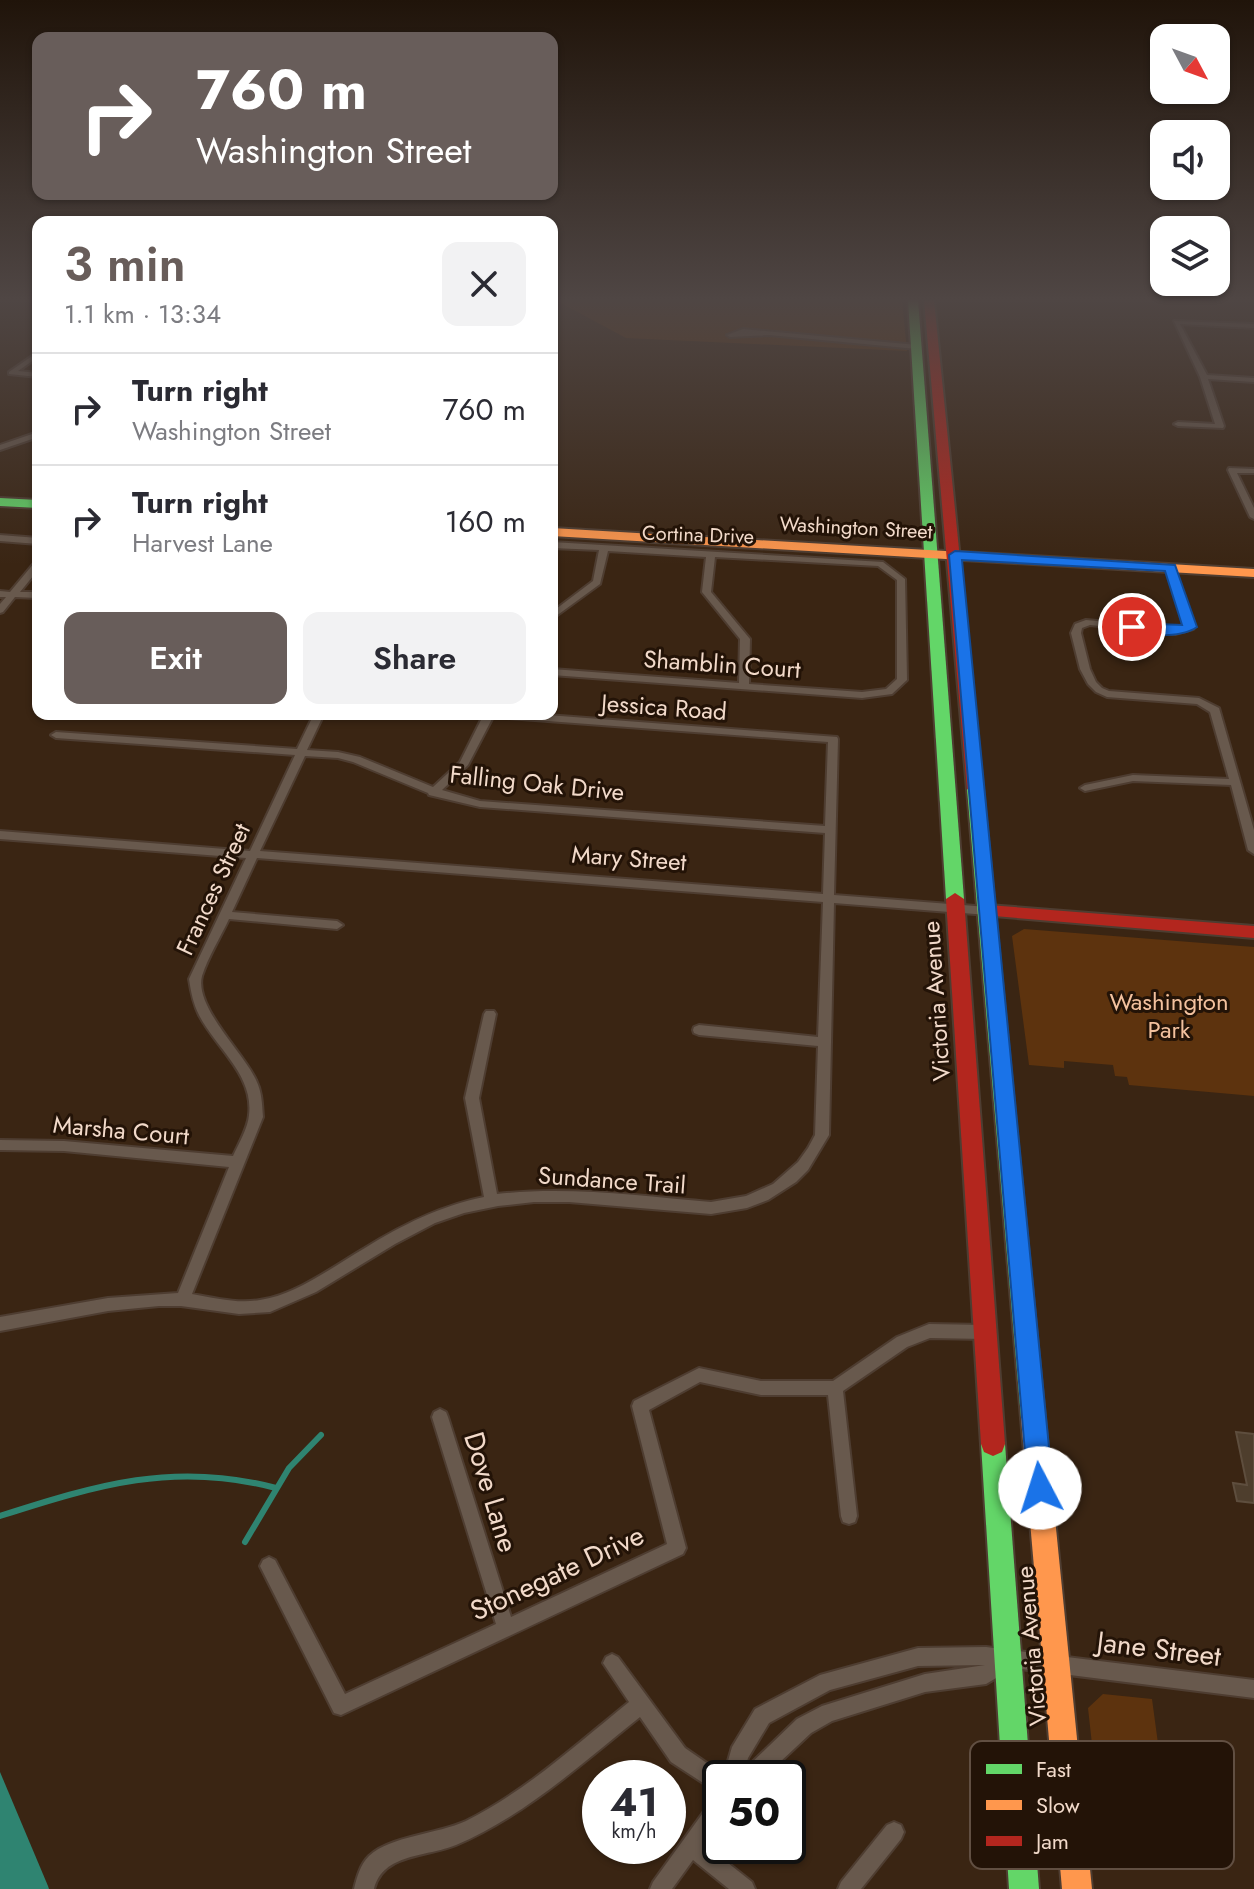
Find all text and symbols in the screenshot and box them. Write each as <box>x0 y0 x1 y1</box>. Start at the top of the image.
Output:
north arrow <box>1150 24 1230 104</box>
map controls <box>1150 24 1230 296</box>
text: 760 m <box>196 49 367 130</box>
icon: right <box>64 64 168 168</box>
button: sound <box>1150 120 1230 200</box>
text: Washington Street <box>196 124 471 176</box>
button: layers <box>1150 216 1230 296</box>
text: 3 min <box>64 230 186 299</box>
button: close <box>442 242 526 326</box>
text: 1.1 km · 13:34 <box>64 295 221 333</box>
text: Turn right <box>132 369 268 412</box>
icon: right <box>64 387 108 431</box>
text: 760 m <box>443 388 526 431</box>
text: Washington Street <box>132 412 331 450</box>
text: Turn right <box>132 481 268 524</box>
icon: right <box>64 499 108 543</box>
text: 160 m <box>445 500 526 543</box>
street label: Washington Street <box>779 510 933 546</box>
street label: Cortina Drive <box>641 519 755 551</box>
text: Harvest Lane <box>132 524 273 562</box>
pin <box>1098 593 1166 661</box>
icon: arrive <box>1110 605 1154 649</box>
button: Exit <box>64 612 287 704</box>
button: Share <box>303 612 526 704</box>
street label: Shamblin Court <box>642 641 802 687</box>
street label: Jessica Road <box>597 685 728 729</box>
street label: Falling Oak Drive <box>448 756 626 810</box>
street label: Frances Street <box>167 817 259 961</box>
street label: Mary Street <box>570 837 688 879</box>
street label: Victoria Avenue <box>913 920 959 1082</box>
park label: Washington Park <box>1109 984 1229 1047</box>
street label: Marsha Court <box>52 1107 191 1153</box>
street label: Sundance Trail <box>537 1157 687 1203</box>
street label: Dove Lane <box>453 1427 529 1557</box>
position arrow <box>998 1446 1082 1530</box>
street label: Stonegate Drive <box>463 1515 651 1631</box>
street label: Victoria Avenue <box>1007 1565 1055 1727</box>
street label: Jane Street <box>1091 1621 1224 1677</box>
legend <box>970 1741 1234 1869</box>
text: Fast <box>1036 1753 1072 1785</box>
speed limit sign: 50 <box>702 1760 806 1864</box>
text: 41 <box>610 1773 658 1831</box>
text: Slow <box>1036 1789 1080 1821</box>
text: km/h <box>611 1817 657 1846</box>
text: Jam <box>1033 1825 1069 1857</box>

